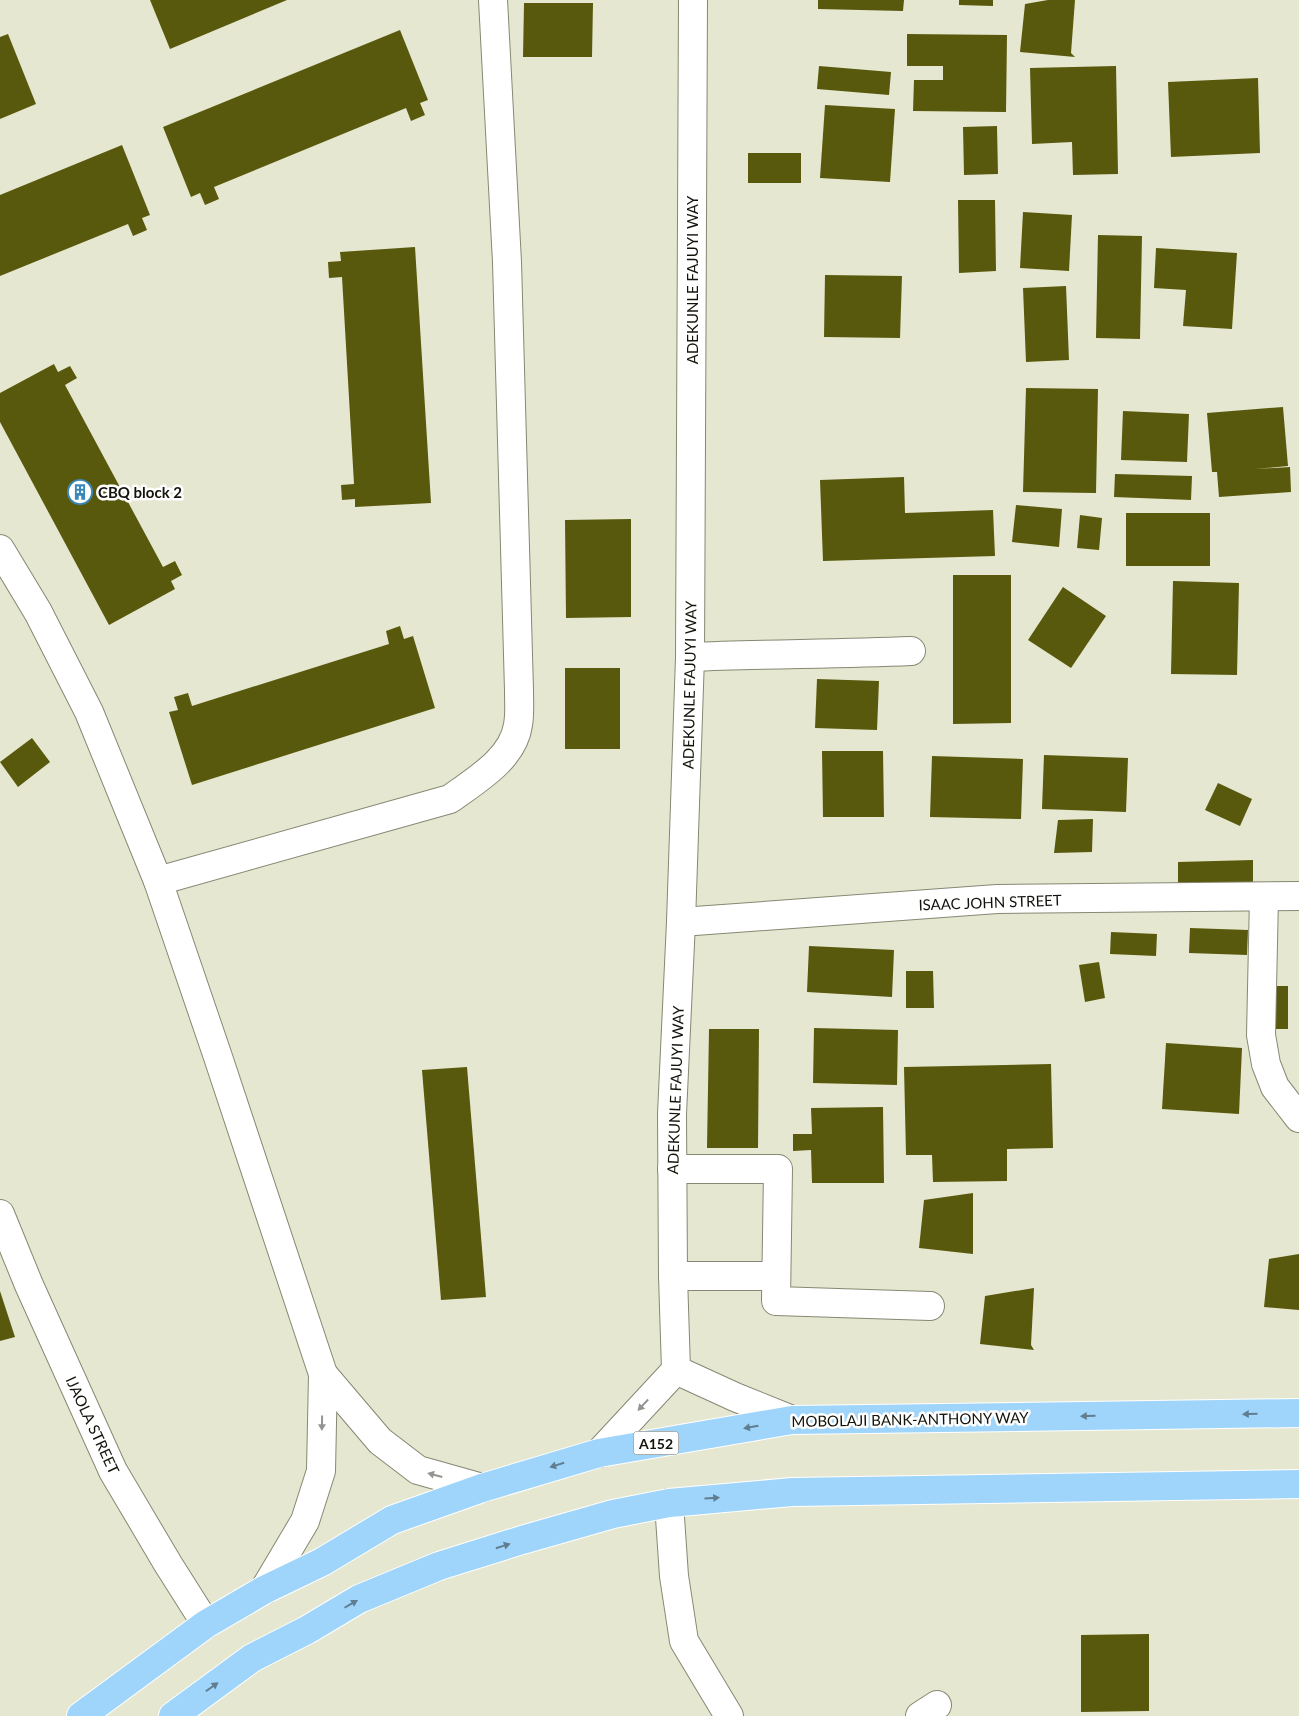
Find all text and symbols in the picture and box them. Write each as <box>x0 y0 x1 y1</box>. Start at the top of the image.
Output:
street label: ADEKUNLE FAJUYI WAY <box>683 195 701 364</box>
building icon: CBQ block 2 <box>67 479 93 505</box>
place label: CBQ block 2 <box>98 483 182 501</box>
street label: ADEKUNLE FAJUYI WAY <box>679 600 699 769</box>
street label: ISAAC JOHN STREET <box>918 891 1062 913</box>
street label: ADEKUNLE FAJUYI WAY <box>663 1005 687 1175</box>
street label: IJAOLA STREET <box>62 1373 124 1477</box>
one-way arrow <box>637 1399 649 1411</box>
street label: MOBOLAJI BANK-ANTHONY WAY <box>791 1408 1029 1430</box>
one-way arrow <box>1242 1410 1258 1418</box>
one-way arrow <box>1080 1412 1096 1420</box>
one-way arrow <box>318 1415 326 1431</box>
one-way arrow <box>743 1424 759 1432</box>
road number: A152 <box>634 1432 678 1455</box>
one-way arrow <box>550 1462 565 1470</box>
one-way arrow <box>428 1470 443 1478</box>
one-way arrow <box>704 1494 720 1502</box>
one-way arrow <box>496 1542 511 1550</box>
one-way arrow <box>344 1600 359 1608</box>
one-way arrow <box>205 1682 219 1692</box>

